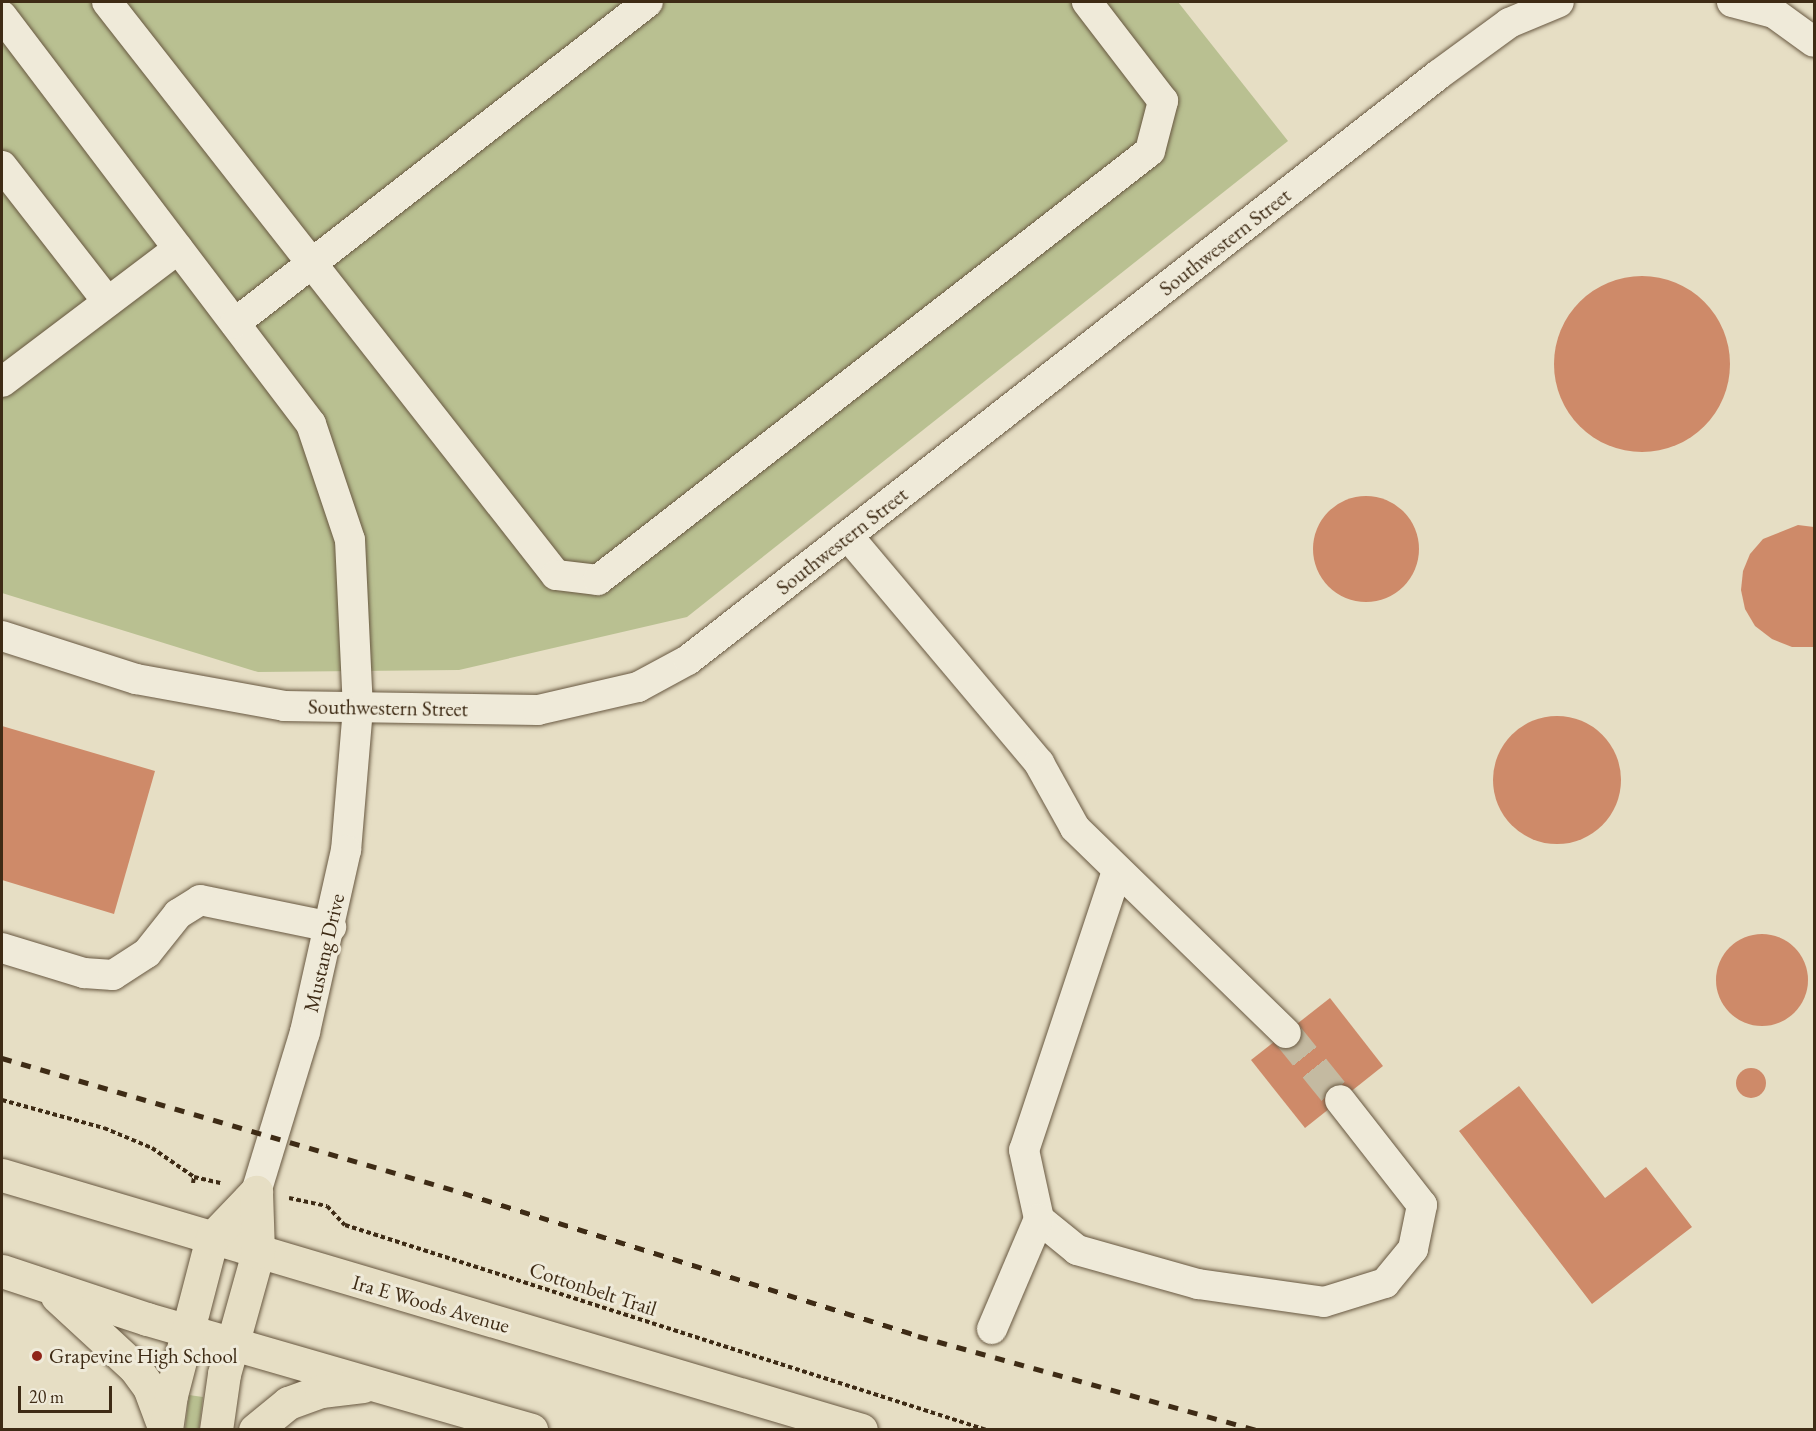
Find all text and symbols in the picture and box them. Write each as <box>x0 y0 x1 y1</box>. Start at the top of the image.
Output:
street label: Southwestern Street <box>1154 183 1296 301</box>
street label: Southwestern Street <box>771 482 913 600</box>
street label: Southwestern Street <box>308 694 468 722</box>
street label: Mustang Drive <box>298 891 350 1015</box>
street label: Cottonbelt Trail <box>526 1257 660 1321</box>
street label: Ira E Woods Avenue <box>349 1269 513 1339</box>
place label: Grapevine High School <box>49 1343 238 1369</box>
marker: Grapevine High School <box>30 1349 44 1363</box>
scale bar <box>21 1374 116 1412</box>
text: 20 m <box>29 1385 64 1408</box>

